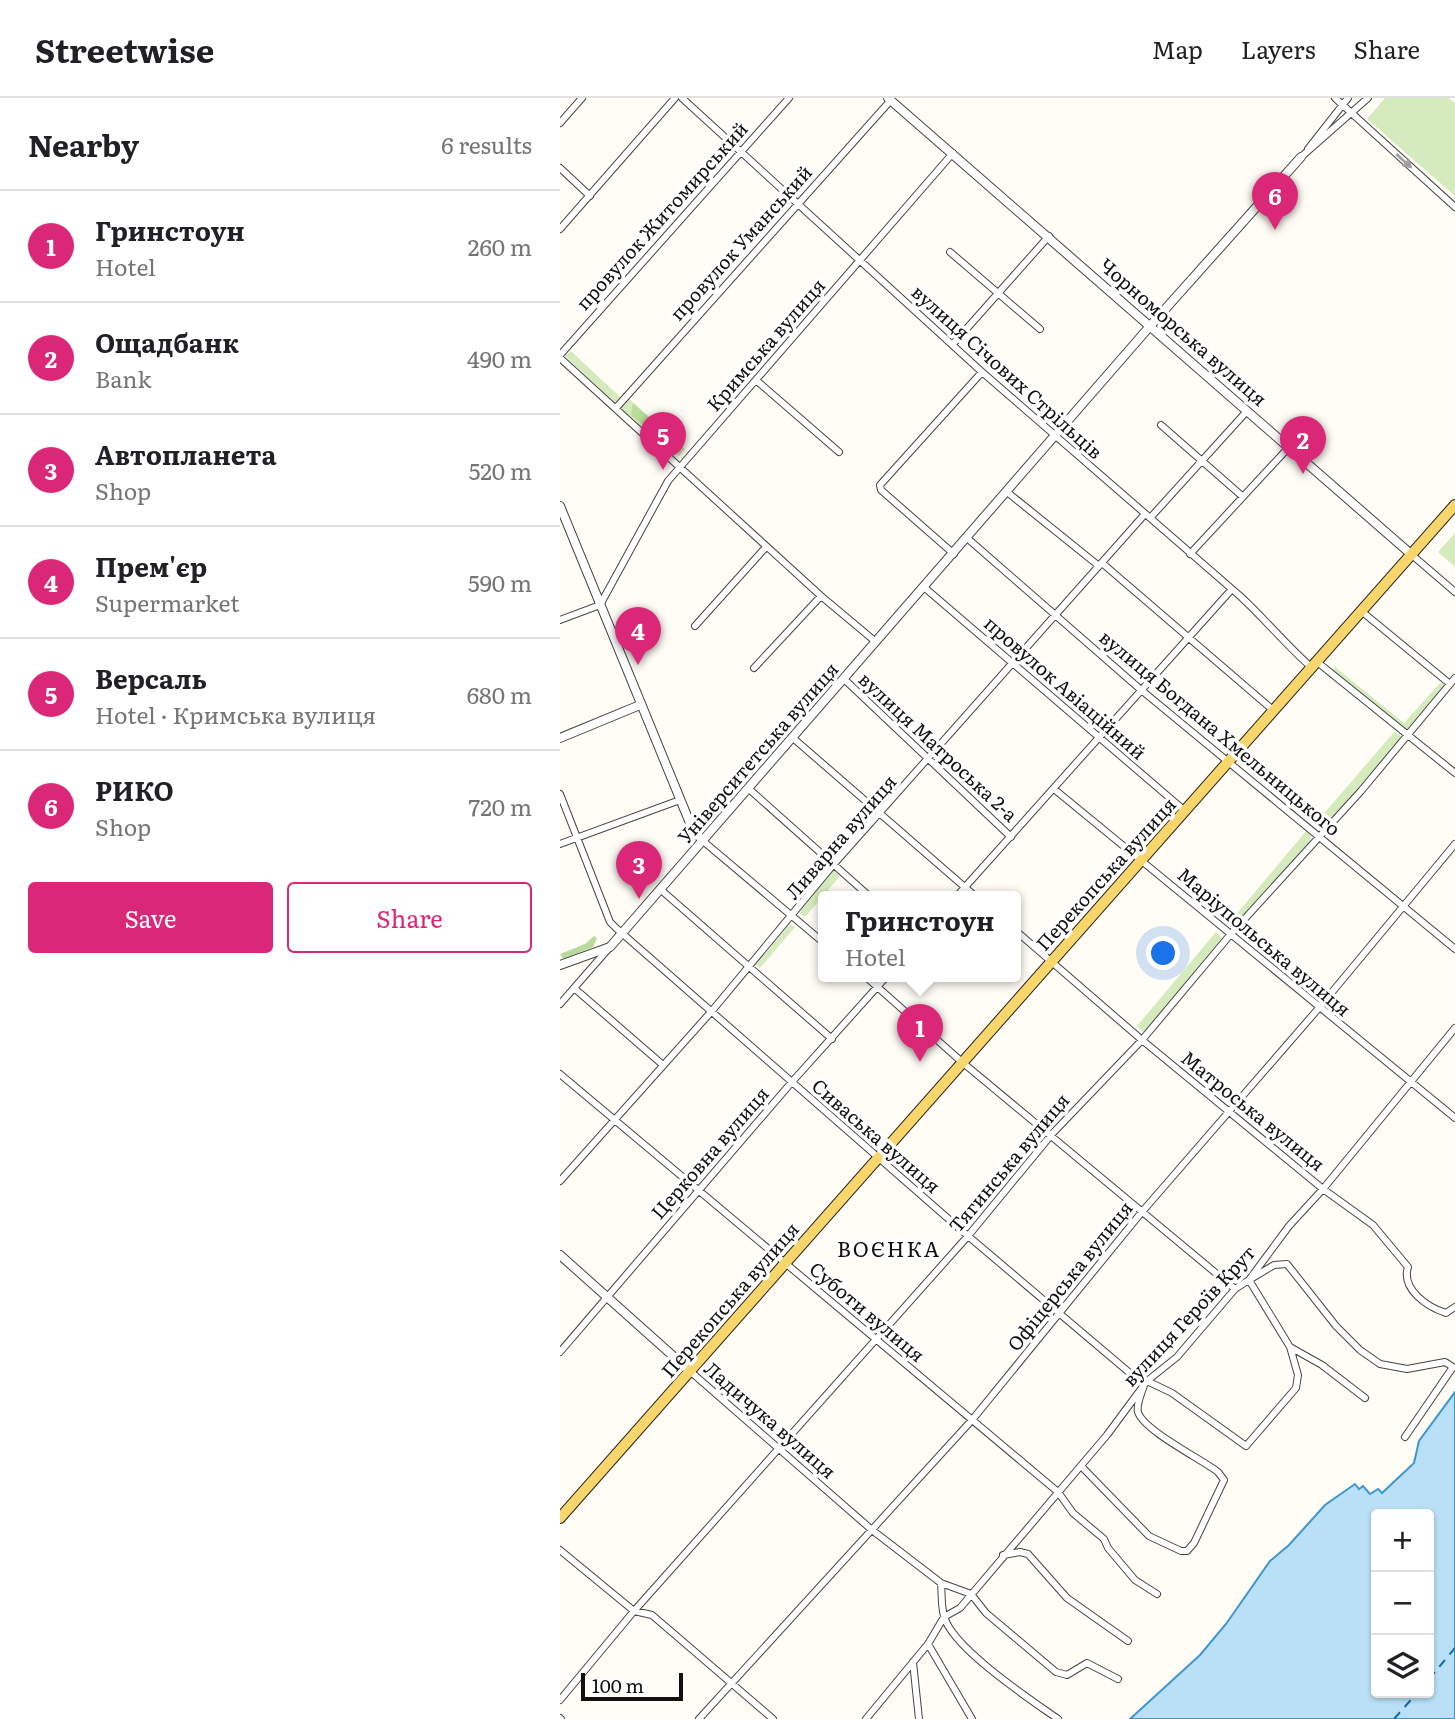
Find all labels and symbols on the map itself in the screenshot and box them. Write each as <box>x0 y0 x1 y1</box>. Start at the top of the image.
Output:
street label: провулок Житомирський <box>569 115 754 316</box>
one-way arrow <box>1395 152 1412 168</box>
street label: провулок Уманський <box>663 158 818 326</box>
pin: 6 <box>1252 172 1298 230</box>
street label: Чорноморська вулиця <box>1094 251 1274 412</box>
street label: Кримська вулиця <box>699 272 831 417</box>
street label: вулиця Січових Стрільців <box>906 278 1109 465</box>
pin: 5 <box>640 412 686 470</box>
pin: 2 <box>1280 416 1326 474</box>
pin: 4 <box>615 607 661 665</box>
street label: провулок Авіаційний <box>979 609 1153 766</box>
street label: вулиця Богдана Хмельницького <box>1094 623 1347 842</box>
street label: Університетська вулиця <box>670 655 844 849</box>
street label: вулиця Матроська 2-а <box>853 665 1025 828</box>
street label: Ливарна вулиця <box>778 768 902 905</box>
street label: Перекопська вулиця <box>1029 791 1182 956</box>
pin: 3 <box>616 841 662 899</box>
street label: Маріупольська вулиця <box>1172 860 1357 1022</box>
your location <box>1146 936 1180 970</box>
pin: 1 <box>897 1004 943 1062</box>
street label: Матроська вулиця <box>1176 1043 1332 1177</box>
street label: Сиваська вулиця <box>806 1071 947 1199</box>
street label: Церковна вулиця <box>644 1080 775 1225</box>
street label: Тягинська вулиця <box>941 1086 1075 1238</box>
street label: Офіцерська вулиця <box>1000 1194 1139 1356</box>
street label: Перекопська вулиця <box>654 1216 805 1383</box>
district label: ВОЄНКА <box>837 1232 941 1263</box>
street label: вулиця Героїв Крут <box>1115 1239 1261 1392</box>
street label: Суботи вулиця <box>804 1255 931 1368</box>
street label: Ладичука вулиця <box>699 1354 843 1484</box>
scale bar <box>581 1670 682 1702</box>

